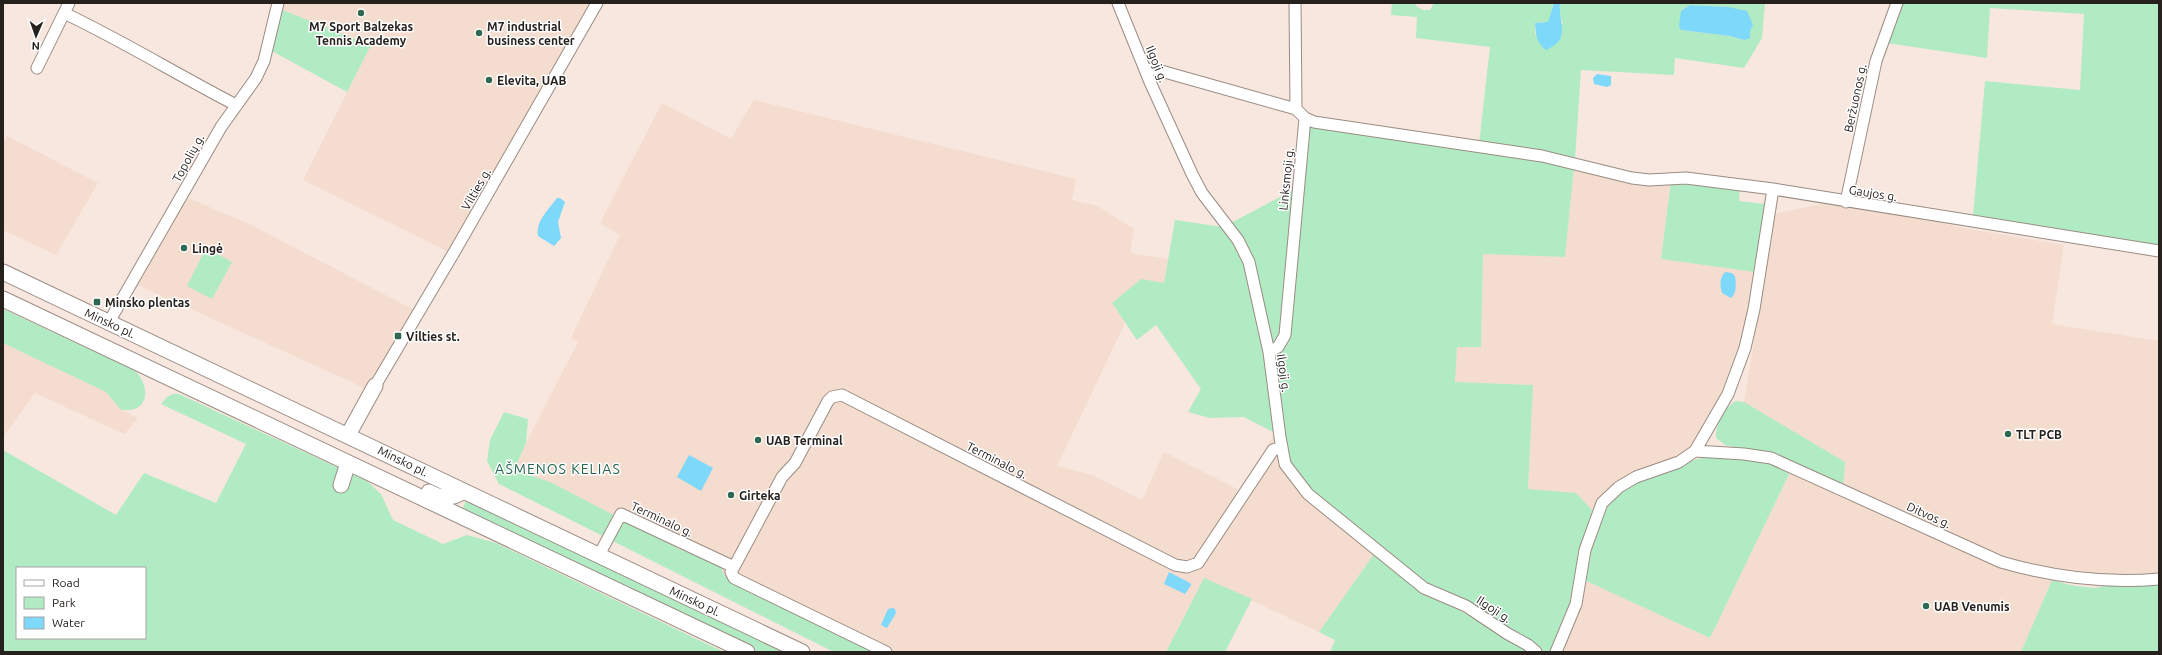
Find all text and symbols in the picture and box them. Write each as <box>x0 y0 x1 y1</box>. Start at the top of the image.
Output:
marker: M7 Sport Balzekas Tennis Academy <box>356 8 366 18</box>
north arrow <box>16 16 56 56</box>
place label: M7 Sport Balzekas Tennis Academy <box>309 20 413 47</box>
place label: M7 industrial business center <box>487 20 575 47</box>
marker: M7 industrial business center <box>474 28 484 38</box>
text: N <box>31 40 40 52</box>
street label: Ilgoji g. <box>1144 44 1170 84</box>
street label: Beržuonos g. <box>1841 62 1869 134</box>
place label: Elevita, UAB <box>497 74 566 87</box>
marker: Elevita, UAB <box>484 75 494 85</box>
street label: Topolių g. <box>170 132 206 184</box>
street label: Linksmoji g. <box>1276 147 1296 211</box>
street label: Vilties g. <box>459 166 493 212</box>
street label: Gaujos g. <box>1848 183 1898 203</box>
place label: Lingė <box>192 242 223 255</box>
marker: Lingė <box>179 243 189 253</box>
place label: Minsko plentas <box>105 296 190 309</box>
marker: Minsko plentas <box>92 297 102 307</box>
street label: Minsko pl. <box>83 306 137 340</box>
place label: Vilties st. <box>406 330 460 343</box>
marker: Vilties st. <box>393 331 403 341</box>
street label: Ilgoji g. <box>1275 353 1293 393</box>
place label: TLT PCB <box>2016 428 2062 441</box>
marker: TLT PCB <box>2003 429 2013 439</box>
place label: UAB Terminal <box>766 434 843 447</box>
marker: UAB Terminal <box>753 435 763 445</box>
street label: Terminalo g. <box>964 439 1030 481</box>
street label: Minsko pl. <box>376 443 430 479</box>
district label: AŠMENOS KELIAS <box>495 460 621 477</box>
place label: Girteka <box>739 489 781 502</box>
marker: Girteka <box>726 490 736 500</box>
street label: Terminalo g. <box>629 499 695 539</box>
street label: Ditvos g. <box>1905 500 1953 530</box>
legend <box>16 567 146 639</box>
text: Road <box>52 576 80 589</box>
street label: Minsko pl. <box>668 584 722 618</box>
street label: Ilgoji g. <box>1474 593 1514 625</box>
text: Park <box>52 596 76 609</box>
place label: UAB Venumis <box>1934 600 2010 613</box>
marker: UAB Venumis <box>1921 601 1931 611</box>
text: Water <box>52 616 85 629</box>

